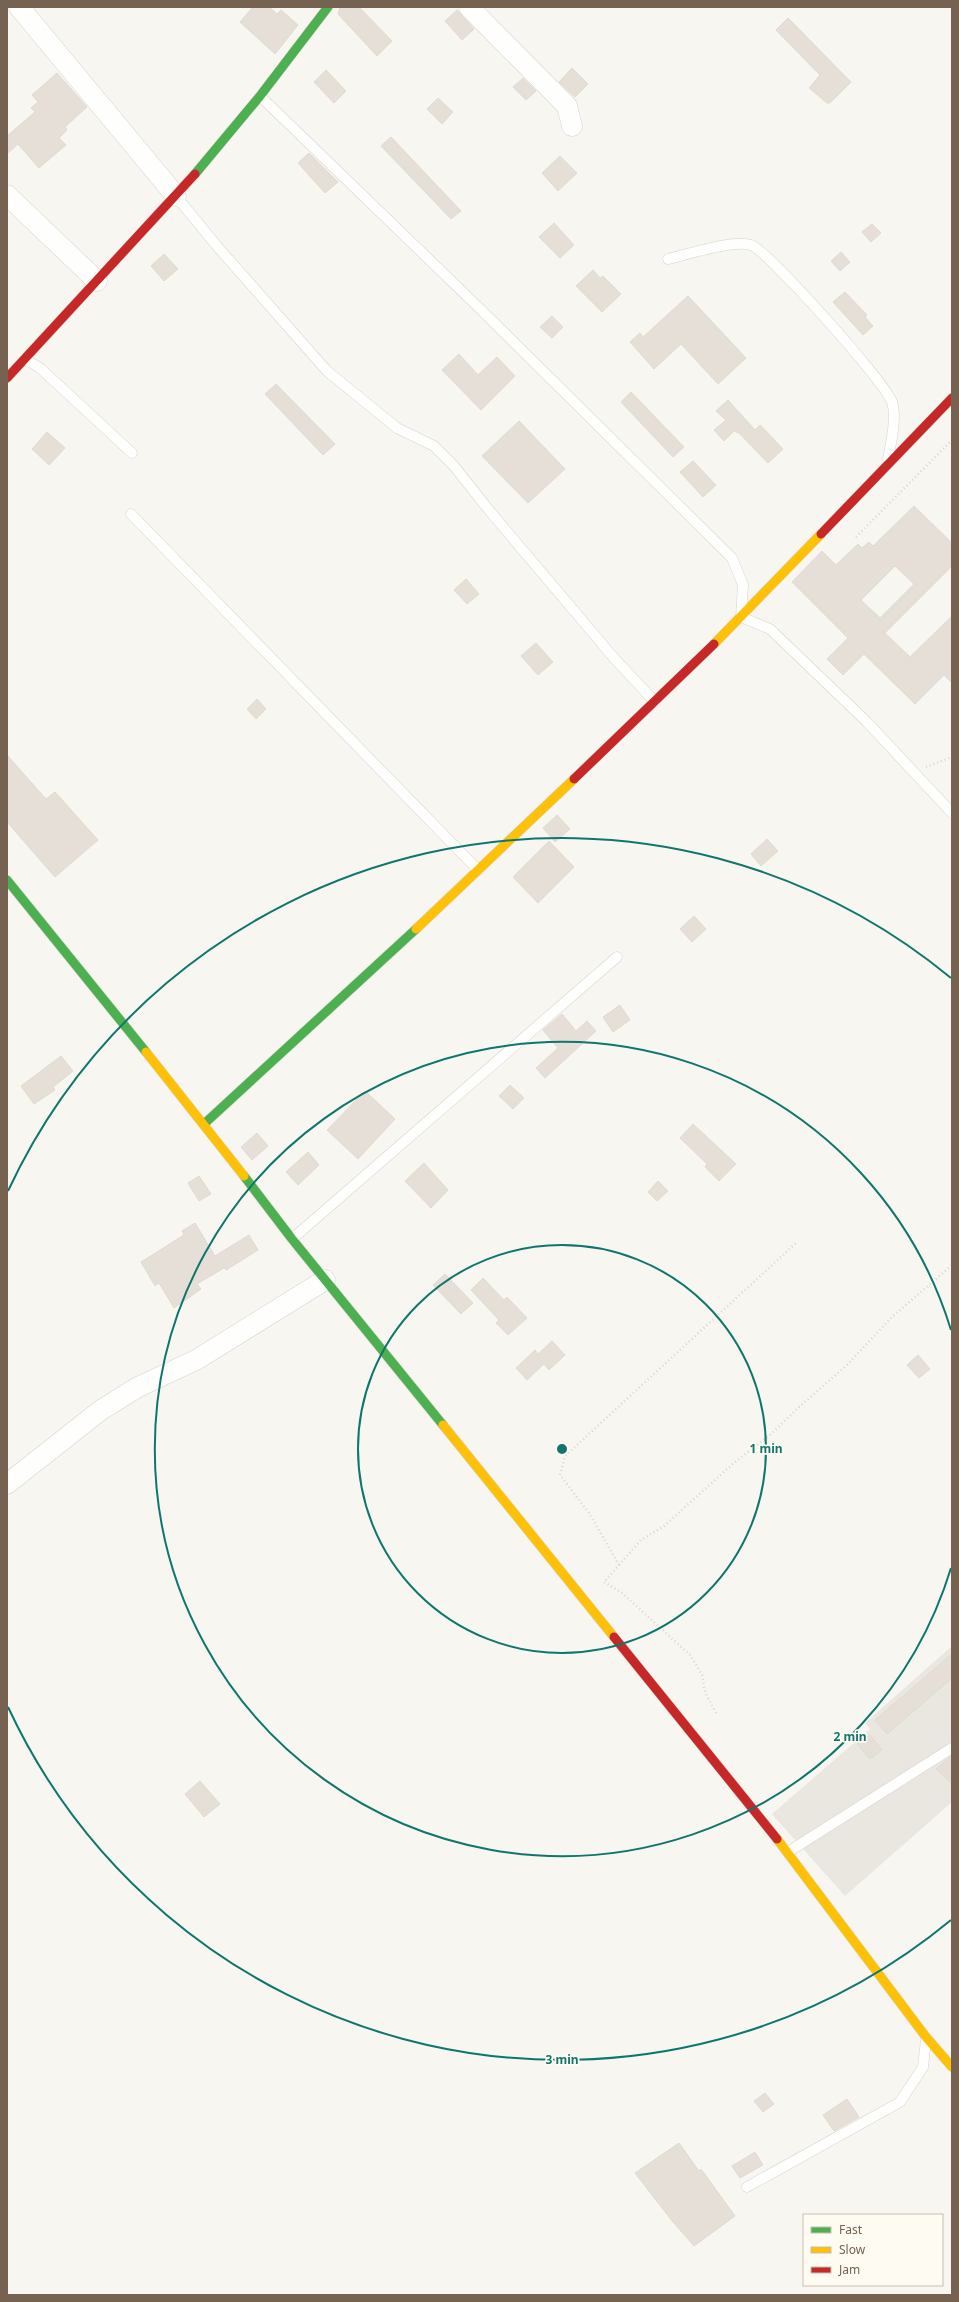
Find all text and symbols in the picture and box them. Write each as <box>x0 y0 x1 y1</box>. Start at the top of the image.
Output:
text: 1 min <box>749 1440 783 1457</box>
centre of rings <box>555 1442 569 1456</box>
text: 2 min <box>833 1728 867 1745</box>
text: 3 min <box>545 2051 579 2068</box>
legend <box>803 2214 943 2286</box>
text: Fast <box>839 2221 863 2238</box>
text: Slow <box>839 2241 866 2258</box>
text: Jam <box>838 2261 860 2278</box>

